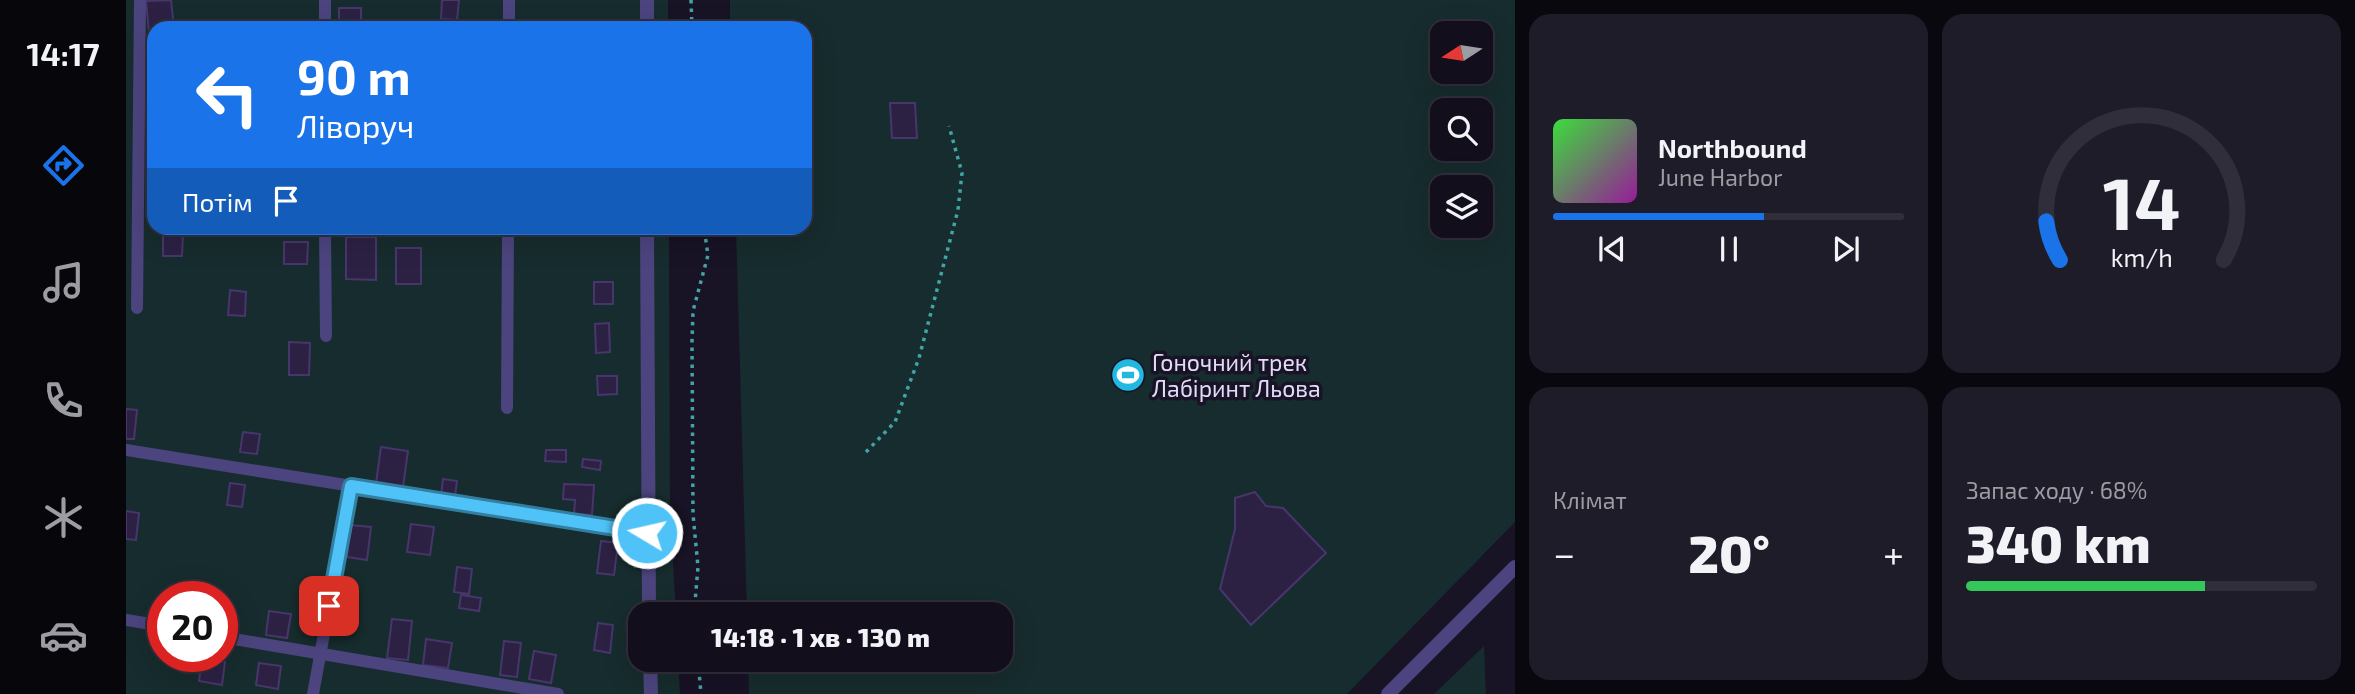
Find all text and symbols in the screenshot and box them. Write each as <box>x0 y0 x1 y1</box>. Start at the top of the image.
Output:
north arrow <box>1430 21 1493 84</box>
map controls <box>1430 21 1493 238</box>
text: 14:17 <box>26 34 100 72</box>
text: 90 m <box>297 46 411 105</box>
icon: left <box>182 49 273 140</box>
button: search <box>1430 98 1493 161</box>
text: Ліворуч <box>297 106 414 144</box>
text: Northbound <box>1658 132 1807 163</box>
icon: directions <box>39 141 88 190</box>
text: 14 <box>2103 157 2180 245</box>
text: June Harbor <box>1658 163 1782 191</box>
button: layers <box>1430 175 1493 238</box>
icon: arrive <box>267 182 305 220</box>
text: Потім <box>182 186 253 217</box>
icon: previous <box>1593 230 1631 268</box>
icon: pause <box>1710 230 1748 268</box>
icon: next <box>1827 230 1865 268</box>
text: km/h <box>2110 242 2173 272</box>
icon: music <box>39 258 88 307</box>
place label: Гоночний трек Лабіринт Льова <box>1152 348 1321 402</box>
sports icon: Гоночний трек Лабіринт Льова <box>1109 356 1147 394</box>
icon: phone <box>39 376 88 425</box>
text: Запас ходу · 68% <box>1966 476 2147 504</box>
text: Клімат <box>1553 486 1627 514</box>
icon: climate <box>39 493 88 542</box>
position arrow <box>610 496 684 570</box>
text: 340 km <box>1966 511 2151 573</box>
text: 20° <box>1688 521 1770 583</box>
text: − <box>1553 530 1575 576</box>
text: + <box>1883 530 1904 576</box>
pin <box>299 576 359 636</box>
speed limit sign: 20 <box>147 581 238 672</box>
icon: arrive <box>310 587 348 625</box>
icon: car <box>39 611 88 660</box>
text: 14:18 · 1 хв · 130 m <box>711 621 930 652</box>

